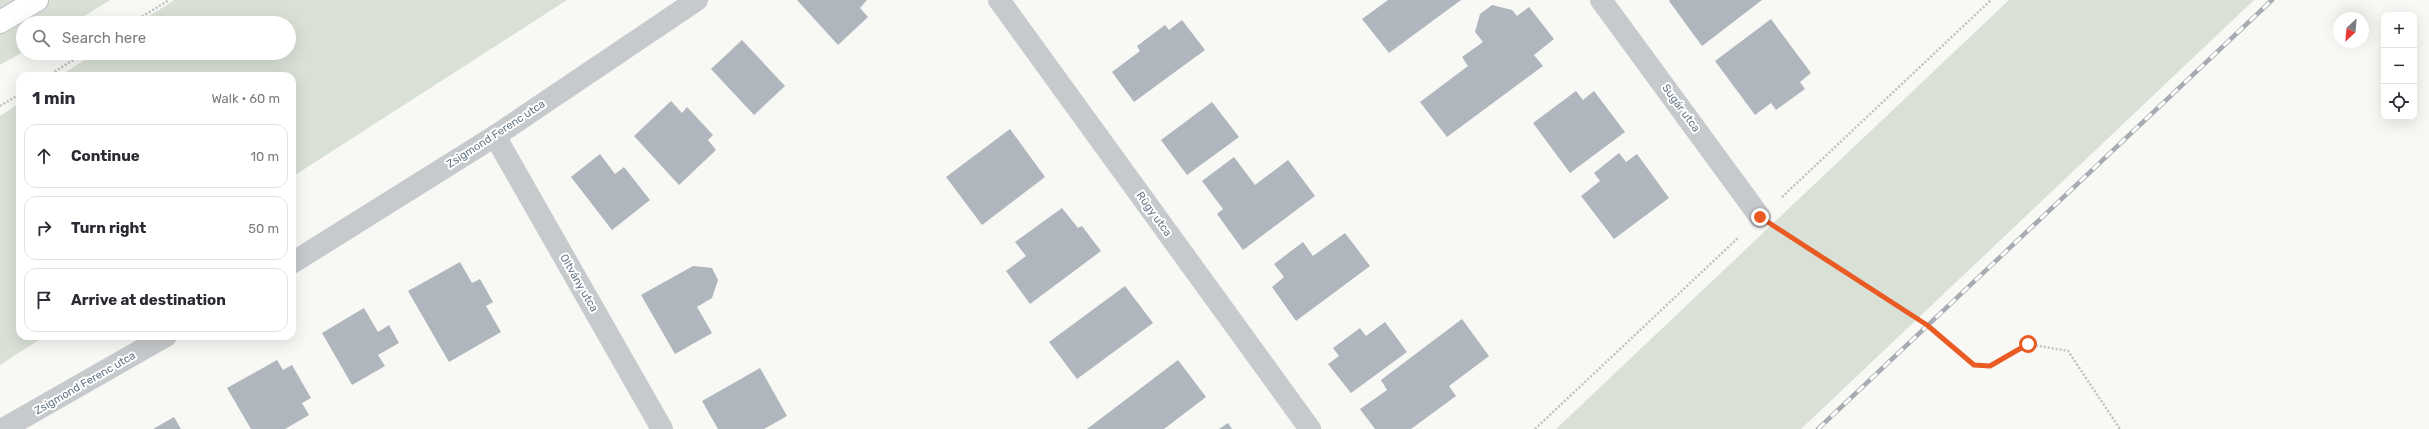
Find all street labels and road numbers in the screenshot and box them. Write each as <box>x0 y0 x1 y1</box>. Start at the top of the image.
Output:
street label: Sugár utca <box>1659 82 1703 134</box>
street label: Zsigmond Ferenc utca <box>444 97 548 171</box>
street label: Rügy utca <box>1133 189 1175 239</box>
street label: Oltvány utca <box>557 252 601 314</box>
street label: Zsigmond Ferenc utca <box>32 349 138 417</box>

